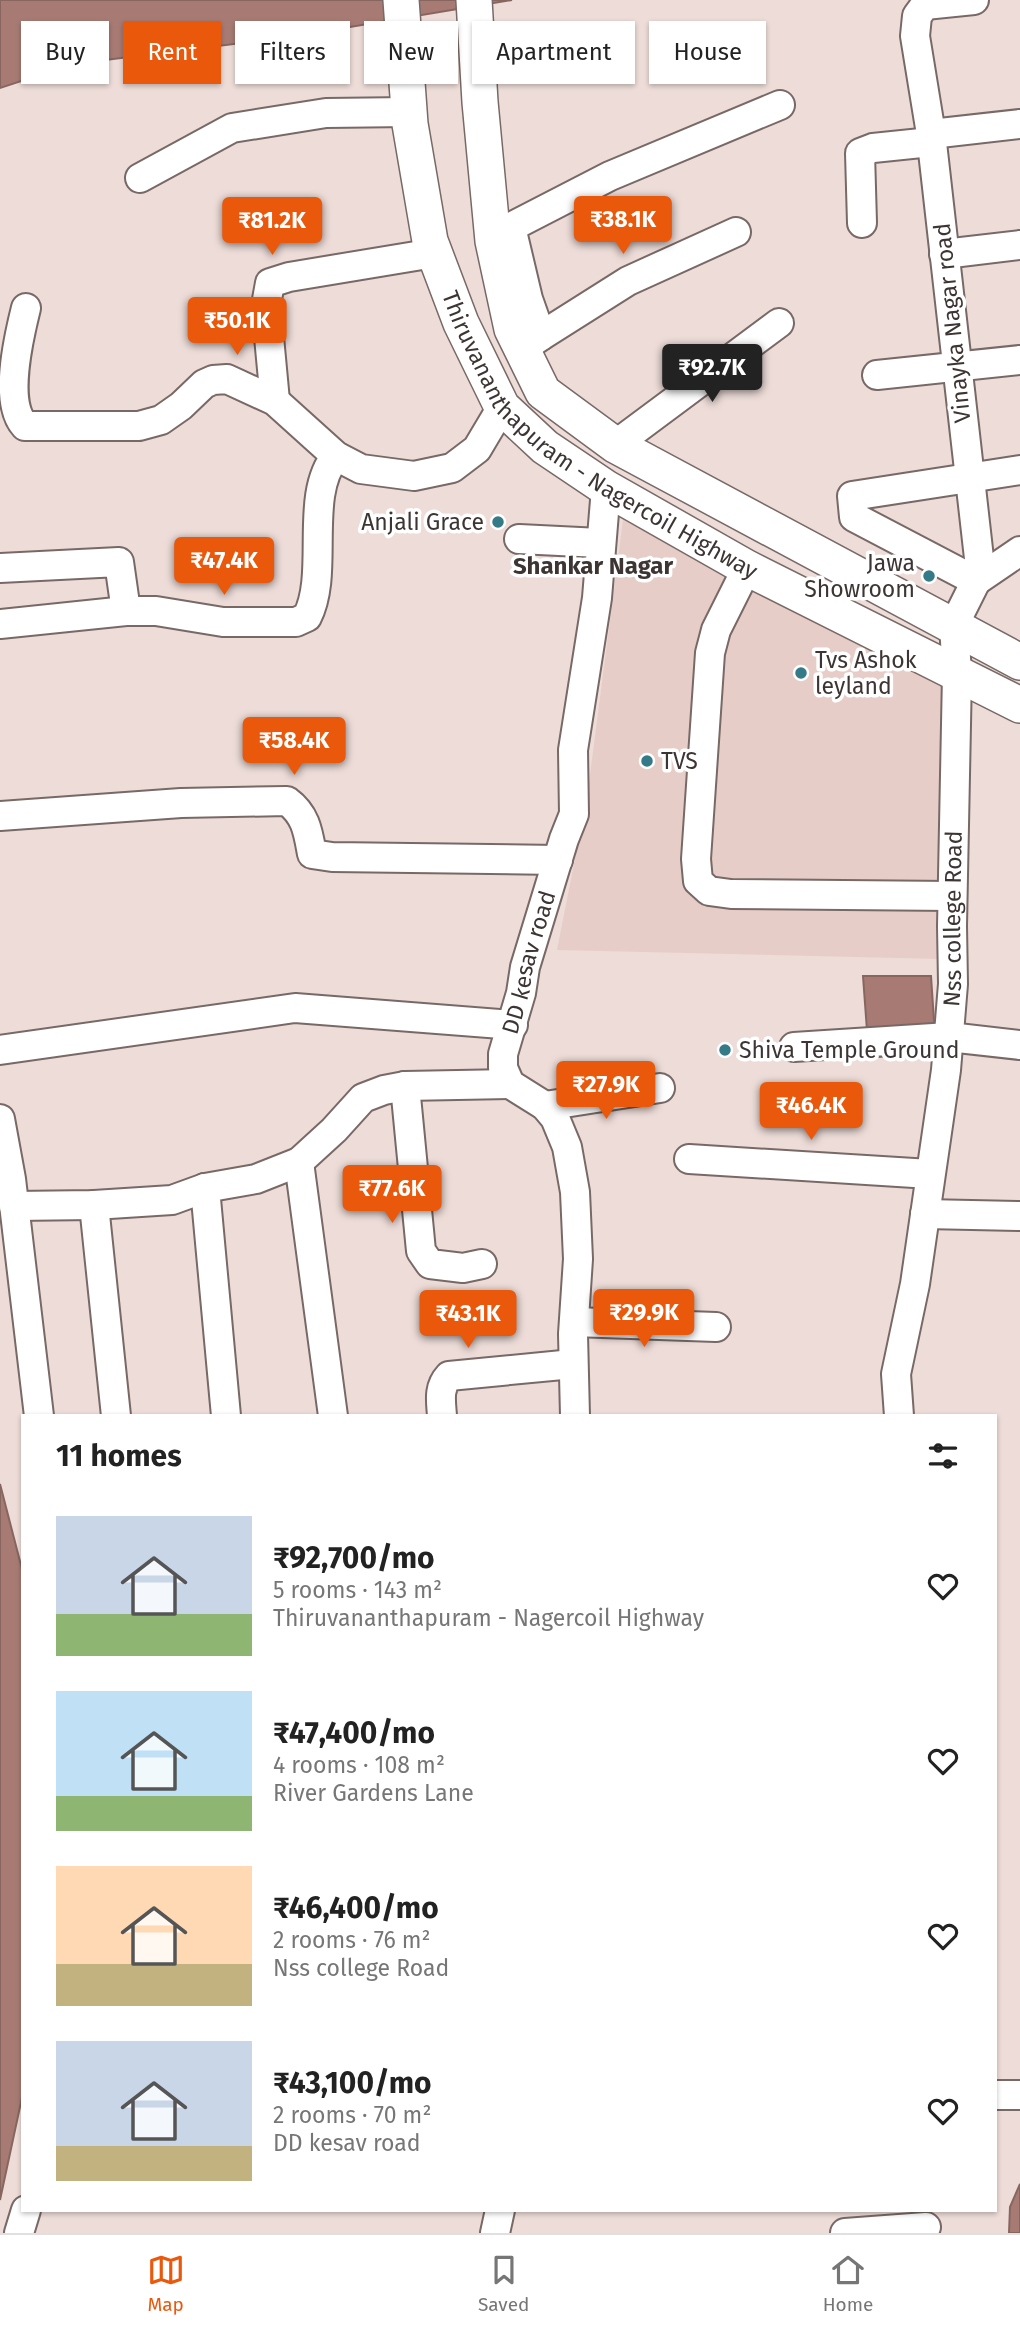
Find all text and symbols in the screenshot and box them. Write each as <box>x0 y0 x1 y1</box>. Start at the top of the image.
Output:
chip: Buy <box>21 21 109 84</box>
chip: Rent <box>123 21 221 84</box>
chip: Filters <box>235 21 350 84</box>
chip: New <box>364 21 458 84</box>
chip: Apartment <box>472 21 635 84</box>
chip: House <box>649 21 766 84</box>
pin: ₹38.1K <box>566 196 680 256</box>
pin: ₹81.2K <box>215 198 329 257</box>
text: ₹38.1K <box>590 205 656 233</box>
text: ₹81.2K <box>238 206 306 234</box>
street label: Vinayka Nagar road <box>928 222 976 424</box>
street label: Thiruvananthapuram - Nagercoil Highway <box>436 287 763 585</box>
pin: ₹50.1K <box>180 298 294 357</box>
text: ₹50.1K <box>204 306 270 334</box>
pin: ₹92.7K <box>655 344 769 404</box>
text: ₹92.7K <box>678 353 746 381</box>
place label: Anjali Grace <box>361 508 484 536</box>
marker: Anjali Grace <box>490 514 506 530</box>
pin: ₹47.4K <box>167 538 281 597</box>
text: ₹47.4K <box>190 546 258 574</box>
place label: Jawa Showroom <box>804 549 915 603</box>
district label: Shankar Nagar <box>513 552 673 580</box>
marker: Jawa Showroom <box>921 568 937 584</box>
place label: Tvs Ashok leyland <box>815 646 917 700</box>
marker: Tvs Ashok leyland <box>793 665 809 681</box>
pin: ₹58.4K <box>237 718 351 777</box>
text: ₹58.4K <box>259 726 329 754</box>
place label: TVS <box>661 747 698 775</box>
marker: TVS <box>639 753 655 769</box>
street label: Nss college Road <box>937 830 968 1008</box>
street label: DD kesav road <box>496 887 561 1037</box>
place label: Shiva Temple Ground <box>739 1036 960 1064</box>
marker: Shiva Temple Ground <box>717 1042 733 1058</box>
pin: ₹27.9K <box>549 1062 663 1121</box>
text: ₹27.9K <box>572 1070 640 1098</box>
pin: ₹46.4K <box>754 1082 868 1142</box>
text: ₹46.4K <box>776 1091 846 1119</box>
pin: ₹77.6K <box>335 1166 449 1225</box>
text: ₹77.6K <box>359 1174 425 1202</box>
pin: ₹43.1K <box>411 1290 525 1350</box>
pin: ₹29.9K <box>587 1290 701 1349</box>
text: ₹29.9K <box>609 1298 679 1326</box>
text: ₹43.1K <box>435 1299 501 1327</box>
icon: filters <box>924 1437 962 1475</box>
text: 11 homes <box>56 1438 182 1474</box>
text: ₹92,700/mo <box>273 1540 435 1576</box>
icon: home <box>112 1544 196 1628</box>
icon: heart <box>924 1567 962 1605</box>
text: 5 rooms · 143 m² <box>273 1576 442 1604</box>
text: Thiruvananthapuram - Nagercoil Highway <box>273 1604 704 1632</box>
text: ₹47,400/mo <box>273 1715 435 1751</box>
icon: home <box>112 1719 196 1803</box>
icon: heart <box>924 1742 962 1780</box>
text: 4 rooms · 108 m² <box>273 1751 445 1779</box>
text: River Gardens Lane <box>273 1779 474 1807</box>
text: ₹46,400/mo <box>273 1890 439 1926</box>
icon: home <box>112 1894 196 1978</box>
icon: heart <box>924 1917 962 1955</box>
text: 2 rooms · 76 m² <box>273 1926 431 1954</box>
text: Nss college Road <box>273 1954 449 1982</box>
text: ₹43,100/mo <box>273 2065 432 2101</box>
icon: home <box>112 2069 196 2153</box>
icon: heart <box>924 2092 962 2130</box>
text: 2 rooms · 70 m² <box>273 2101 431 2129</box>
text: DD kesav road <box>273 2129 421 2157</box>
tab: Map <box>147 2251 185 2316</box>
tab: Saved <box>478 2251 529 2316</box>
tab: Home <box>823 2251 873 2316</box>

